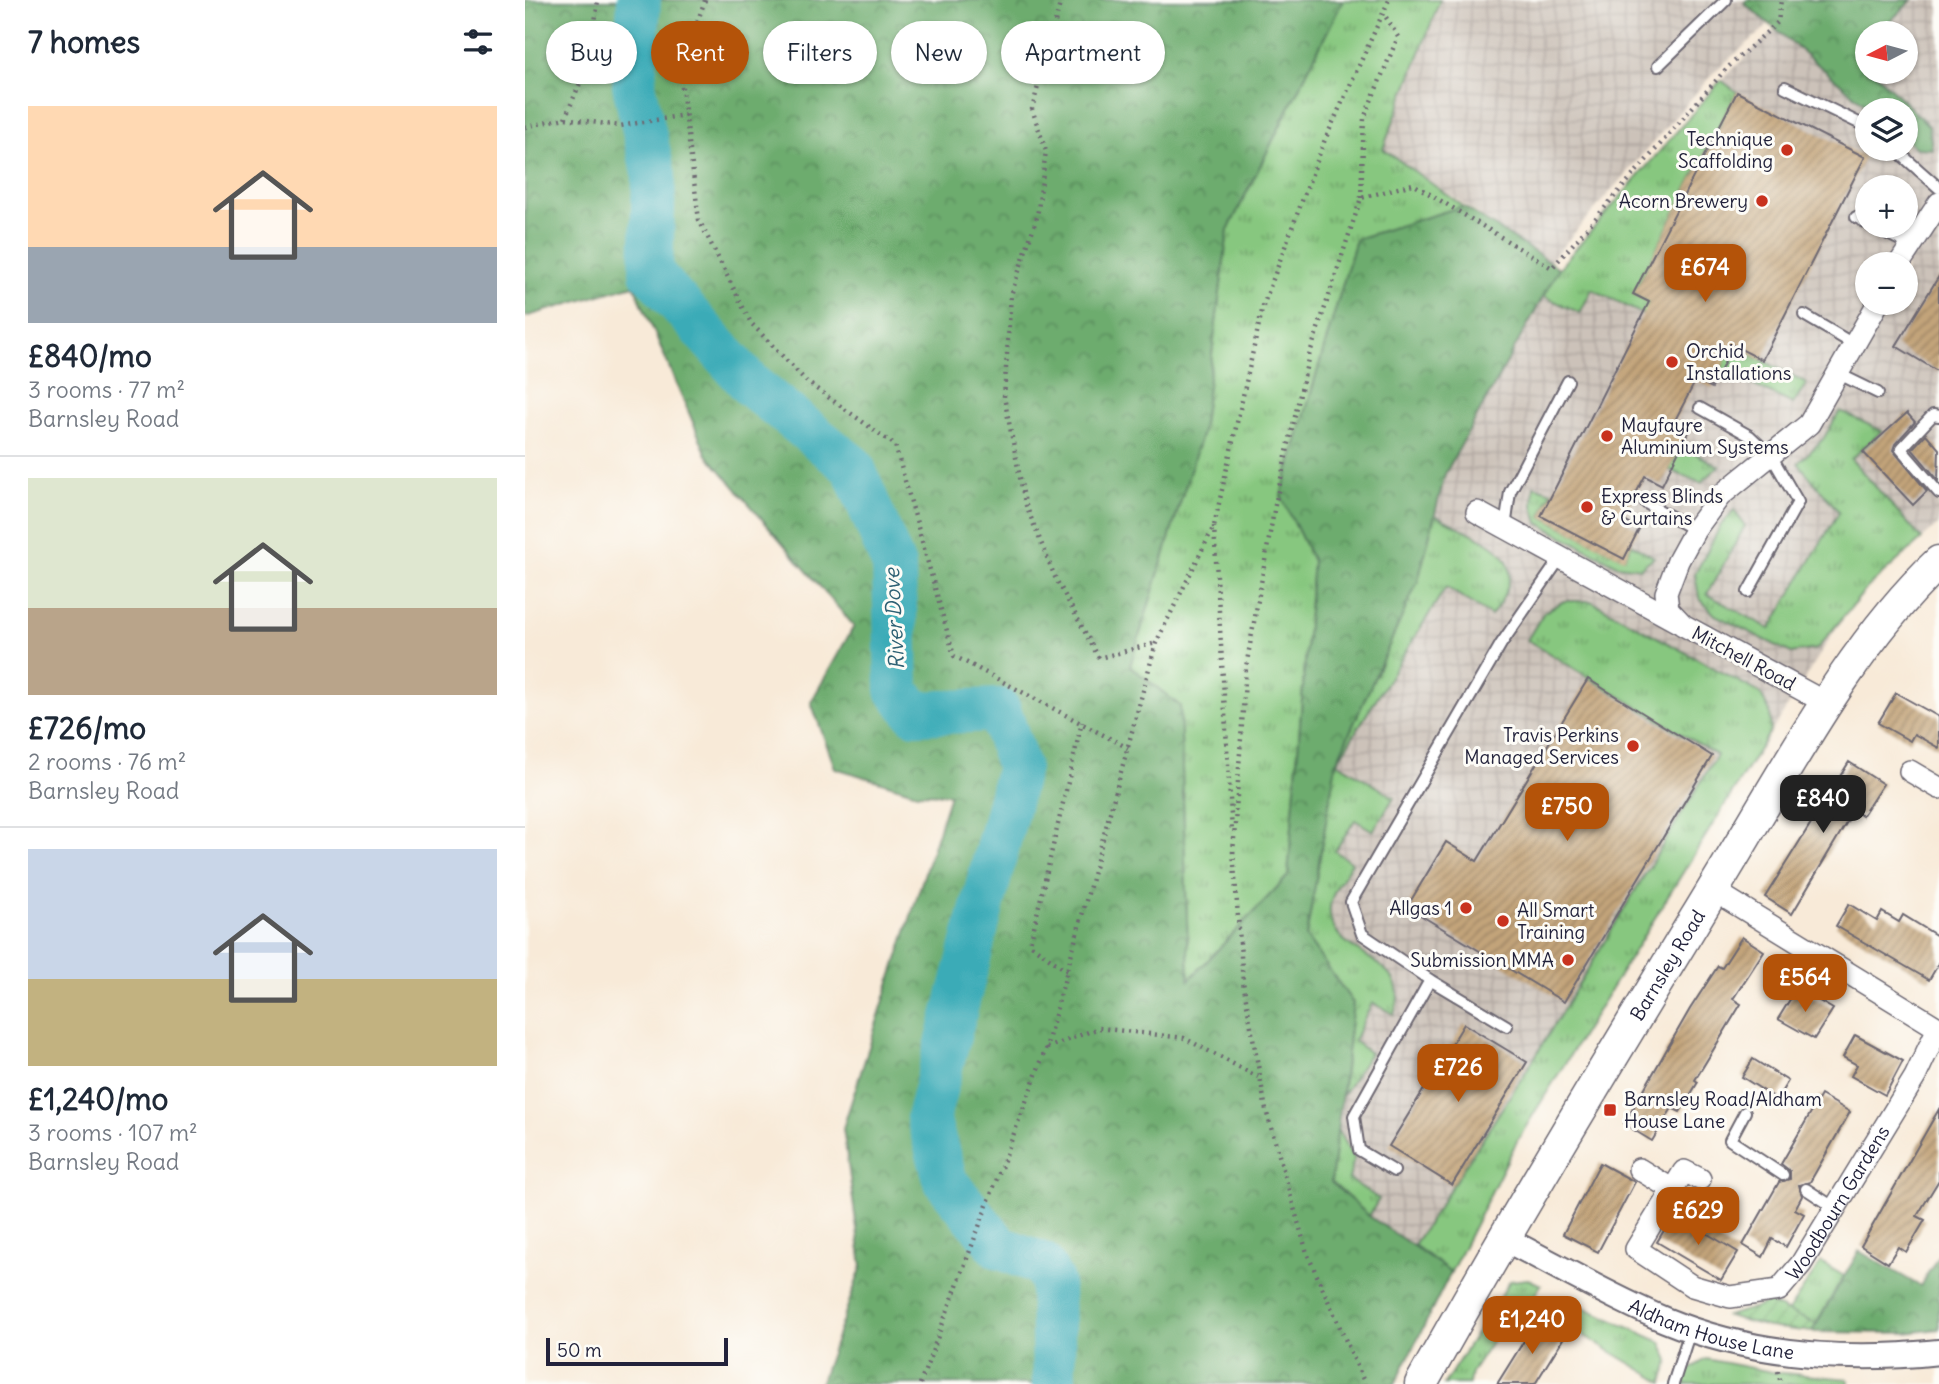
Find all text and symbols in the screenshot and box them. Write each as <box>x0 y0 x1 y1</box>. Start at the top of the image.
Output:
chip: Buy <box>546 21 637 84</box>
chip: Rent <box>651 21 749 84</box>
chip: Filters <box>763 21 877 84</box>
chip: New <box>891 21 987 84</box>
chip: Apartment <box>1001 21 1165 84</box>
north arrow <box>1855 21 1918 84</box>
map controls <box>1855 21 1918 315</box>
text: 7 homes <box>28 23 140 61</box>
icon: filters <box>459 23 497 61</box>
button: layers <box>1855 98 1918 161</box>
place label: Technique Scaffolding <box>1678 127 1773 173</box>
marker: Technique Scaffolding <box>1779 142 1795 158</box>
icon: home <box>200 152 326 278</box>
button: + <box>1855 175 1918 238</box>
place label: Acorn Brewery <box>1619 189 1748 213</box>
marker: Acorn Brewery <box>1754 193 1770 209</box>
pin: £674 <box>1664 244 1746 304</box>
text: £674 <box>1680 252 1730 281</box>
button: − <box>1855 252 1918 315</box>
text: £840/mo <box>28 337 152 375</box>
place label: Orchid Installations <box>1686 339 1791 385</box>
marker: Orchid Installations <box>1664 354 1680 370</box>
text: 3 rooms · 77 m² <box>28 375 185 404</box>
text: Barnsley Road <box>28 404 179 433</box>
place label: Mayfayre Aluminium Systems <box>1621 413 1789 459</box>
marker: Mayfayre Aluminium Systems <box>1599 428 1615 444</box>
place label: Express Blinds & Curtains <box>1601 484 1723 530</box>
marker: Express Blinds & Curtains <box>1579 499 1595 515</box>
icon: home <box>200 524 326 650</box>
water label: River Dove <box>878 566 910 670</box>
street label: Mitchell Road <box>1688 621 1800 695</box>
text: £726/mo <box>28 709 146 747</box>
place label: Travis Perkins Managed Services <box>1464 723 1619 769</box>
marker: Travis Perkins Managed Services <box>1625 738 1641 754</box>
text: 2 rooms · 76 m² <box>28 747 186 776</box>
text: Barnsley Road <box>28 776 179 805</box>
pin: £840 <box>1782 776 1864 835</box>
text: £840 <box>1796 783 1850 812</box>
pin: £750 <box>1526 784 1608 843</box>
text: £750 <box>1541 791 1593 820</box>
icon: home <box>200 895 326 1021</box>
place label: Allgas 1 <box>1389 896 1452 920</box>
place label: All Smart Training <box>1517 898 1594 944</box>
marker: Allgas 1 <box>1458 900 1474 916</box>
street label: Barnsley Road <box>1625 905 1710 1025</box>
marker: All Smart Training <box>1495 913 1511 929</box>
place label: Submission MMA <box>1410 948 1554 972</box>
marker: Submission MMA <box>1560 952 1576 968</box>
pin: £564 <box>1764 954 1846 1014</box>
text: £564 <box>1779 962 1831 991</box>
pin: £726 <box>1417 1044 1499 1104</box>
text: £726 <box>1433 1052 1483 1081</box>
text: £1,240/mo <box>28 1080 168 1118</box>
place label: Barnsley Road/Aldham House Lane <box>1624 1087 1822 1133</box>
marker: Barnsley Road/Aldham House Lane <box>1602 1102 1618 1118</box>
text: 3 rooms · 107 m² <box>28 1118 198 1147</box>
street label: Woodbourn Gardens <box>1780 1121 1895 1285</box>
text: Barnsley Road <box>28 1147 179 1176</box>
pin: £629 <box>1657 1188 1739 1247</box>
text: £629 <box>1672 1195 1724 1224</box>
street label: Aldham House Lane <box>1625 1293 1795 1364</box>
pin: £1,240 <box>1475 1296 1589 1356</box>
text: £1,240 <box>1499 1304 1565 1333</box>
scale bar <box>546 1335 728 1367</box>
text: 50 m <box>557 1338 602 1362</box>

